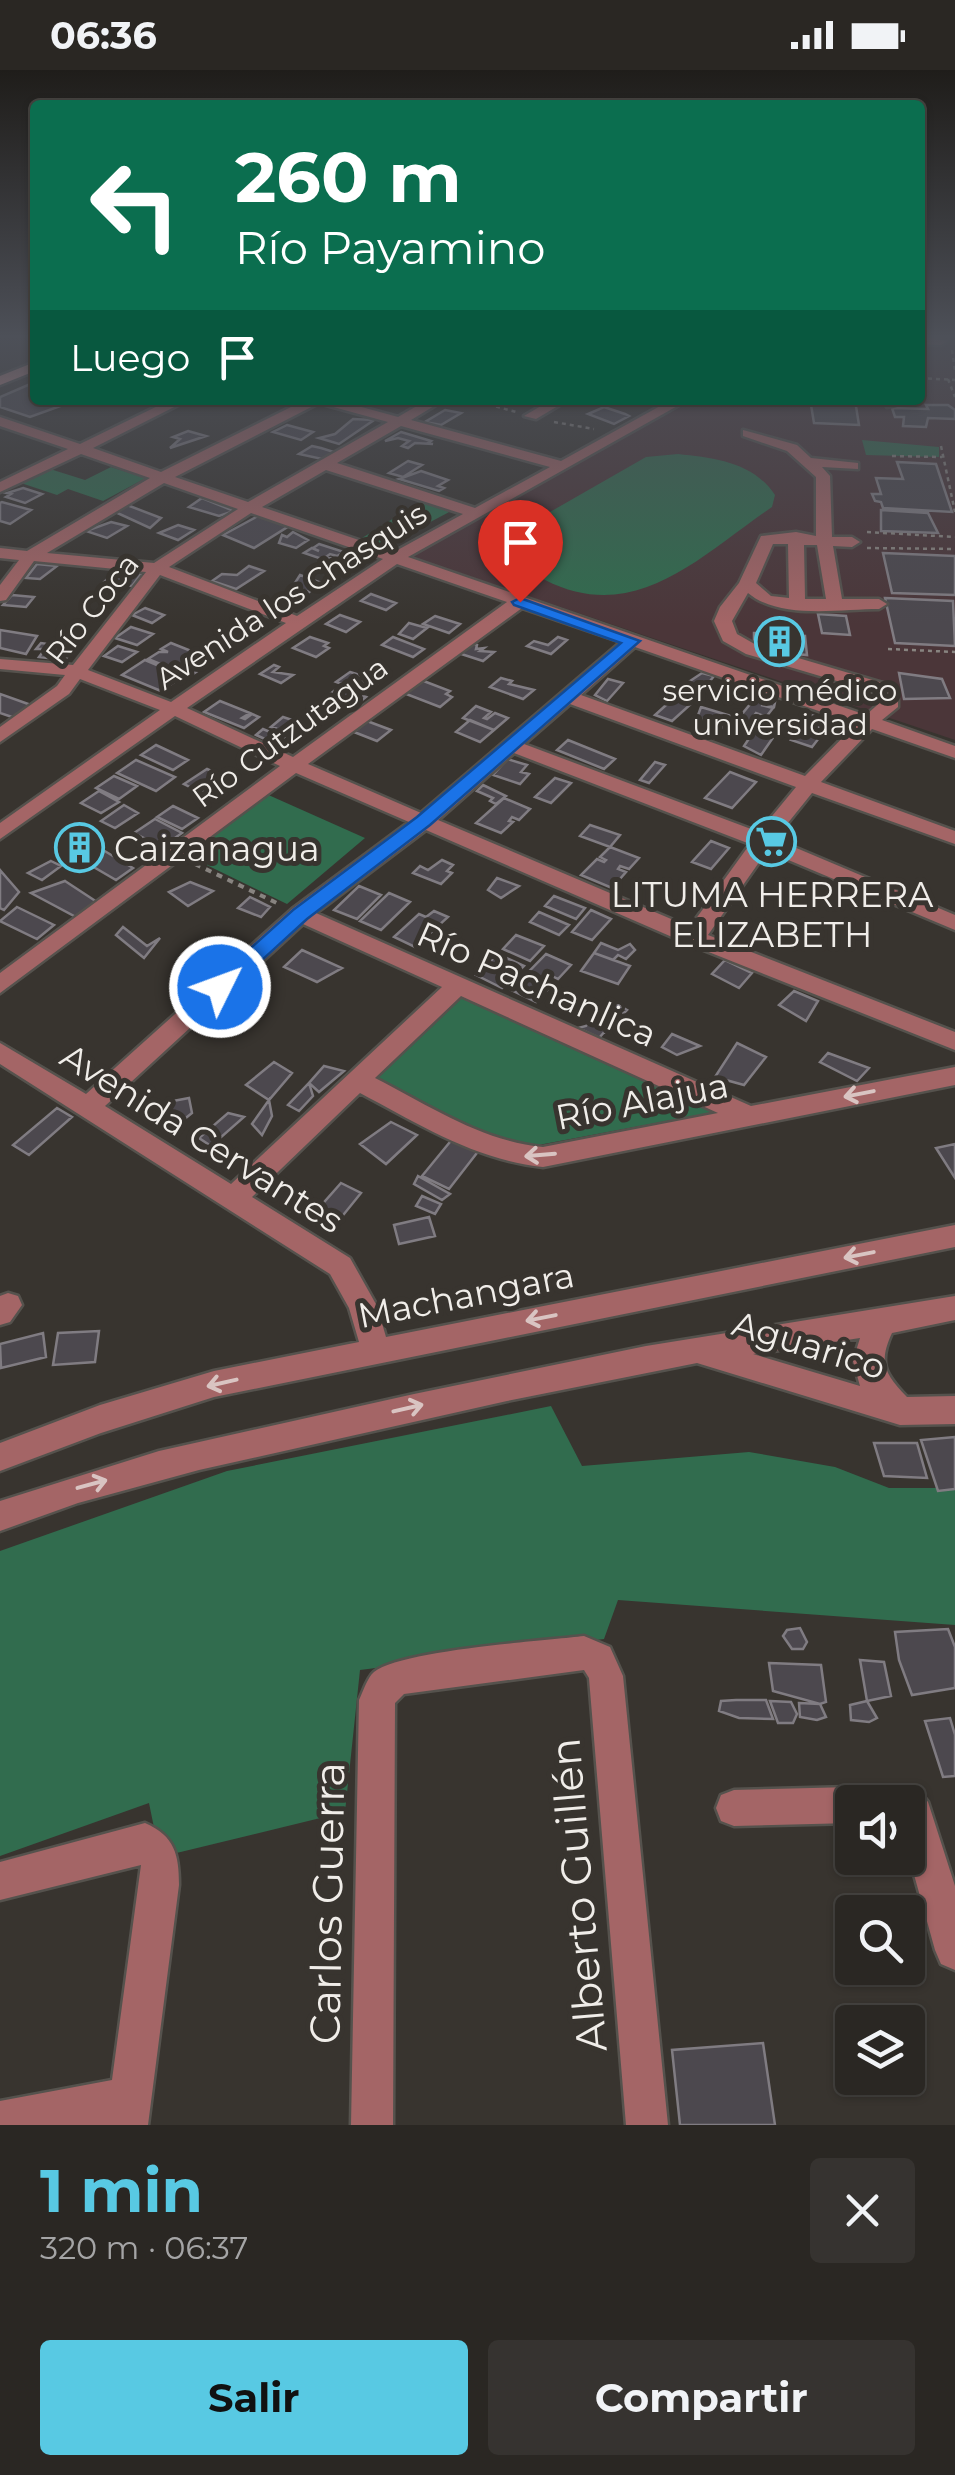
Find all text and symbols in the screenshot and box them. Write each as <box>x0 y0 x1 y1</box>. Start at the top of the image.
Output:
text: 06:36 <box>50 12 157 59</box>
text: 260 m <box>235 134 462 220</box>
icon: left <box>70 140 200 270</box>
text: Río Payamino <box>235 220 546 275</box>
icon: arrive <box>210 330 265 385</box>
text: Luego <box>70 334 190 381</box>
street label: Avenida los Chasquis <box>149 495 433 697</box>
pin <box>478 500 563 603</box>
icon: arrive <box>493 515 548 570</box>
street label: Río Coca <box>37 546 147 672</box>
building icon: servicio médico universidad <box>754 615 806 667</box>
street label: Río Cutzutagua <box>185 649 395 815</box>
place label: servicio médico universidad <box>663 672 897 743</box>
supermarket icon: LITUMA HERRERA ELIZABETH <box>746 816 798 868</box>
building icon: Caizanagua <box>53 822 105 874</box>
place label: Caizanagua <box>114 827 320 870</box>
place label: LITUMA HERRERA ELIZABETH <box>611 873 934 956</box>
street label: Río Pachanlica <box>411 912 663 1056</box>
position arrow <box>168 935 272 1039</box>
street label: Avenida Cervantes <box>53 1034 351 1242</box>
street label: Río Alajua <box>552 1063 732 1139</box>
one-way arrow <box>843 1085 876 1104</box>
one-way arrow <box>525 1146 557 1165</box>
one-way arrow <box>844 1246 876 1265</box>
street label: Machangara <box>354 1253 578 1337</box>
street label: Aguarico <box>727 1301 891 1389</box>
one-way arrow <box>525 1310 557 1329</box>
one-way arrow <box>207 1375 239 1393</box>
one-way arrow <box>391 1398 423 1417</box>
one-way arrow <box>76 1473 107 1492</box>
street label: Alberto Guillén <box>538 1736 618 2054</box>
street label: Carlos Guerra <box>299 1761 355 2045</box>
map controls <box>835 1785 925 2095</box>
button: sound <box>835 1785 925 1875</box>
button: search <box>835 1895 925 1985</box>
button: layers <box>835 2005 925 2095</box>
text: 1 min <box>40 2154 203 2227</box>
button: close <box>810 2158 915 2263</box>
text: 320 m · 06:37 <box>40 2228 248 2267</box>
button: Salir <box>40 2340 468 2455</box>
button: Compartir <box>488 2340 915 2455</box>

